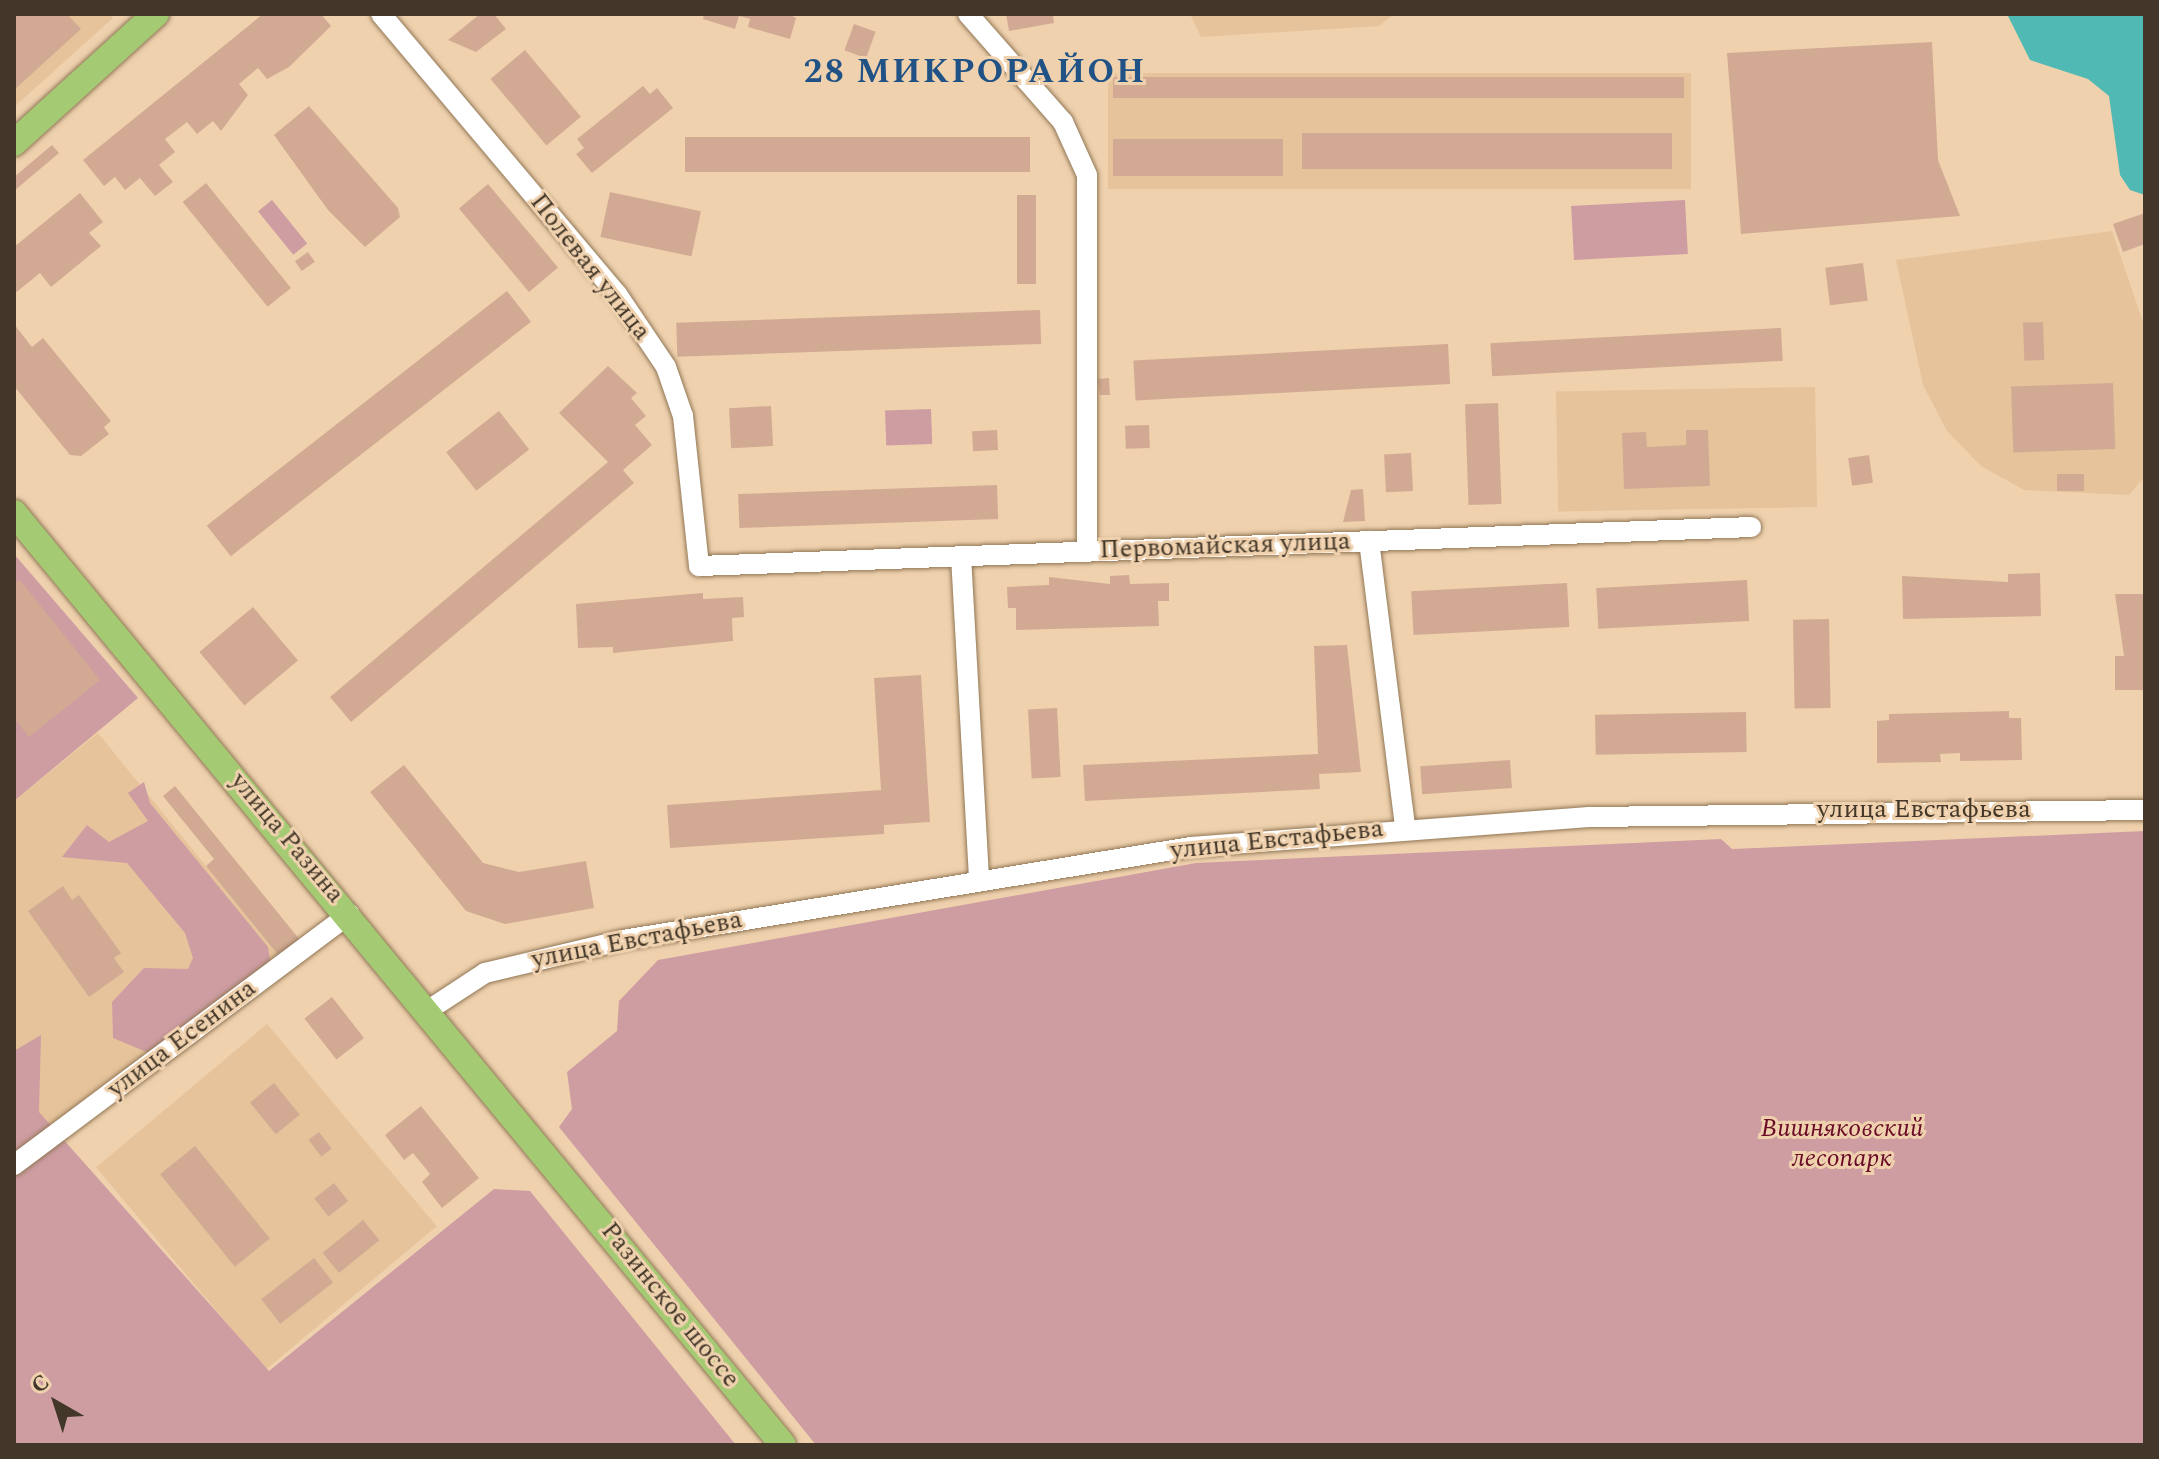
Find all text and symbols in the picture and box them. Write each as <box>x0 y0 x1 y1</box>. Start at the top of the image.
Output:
district label: 28 МИКРОРАЙОН <box>804 53 1146 93</box>
street label: Полевая улица <box>523 187 657 347</box>
street label: Первомайская улица <box>1099 526 1351 566</box>
street label: улица Разина <box>223 766 351 910</box>
street label: улица Евстафьева <box>1817 794 2031 826</box>
street label: улица Евстафьева <box>1169 813 1385 867</box>
street label: улица Евстафьева <box>529 904 745 976</box>
street label: улица Есенина <box>102 973 262 1105</box>
park label: Вишняковский лесопарк <box>1761 1113 1923 1174</box>
street label: Разинское шоссе <box>594 1216 746 1394</box>
north arrow <box>16 1363 96 1443</box>
text: С <box>24 1366 57 1402</box>

